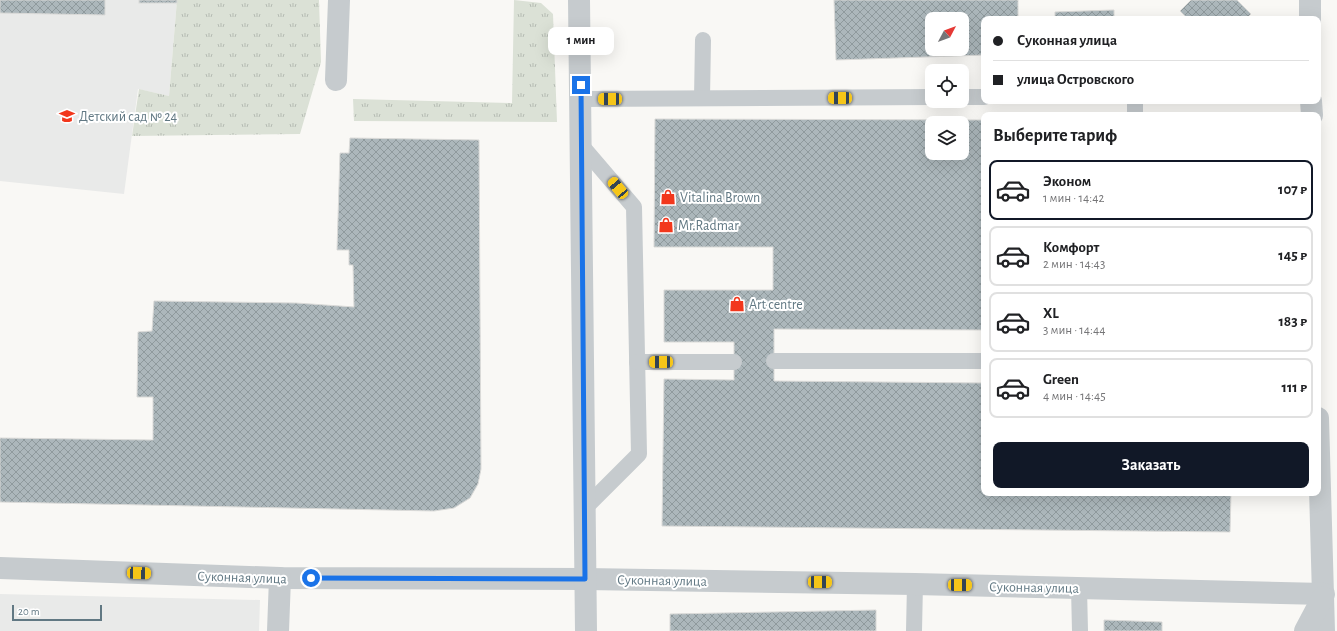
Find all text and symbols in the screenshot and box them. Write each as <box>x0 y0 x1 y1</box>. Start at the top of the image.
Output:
north arrow <box>925 12 969 56</box>
map controls <box>925 12 969 160</box>
callout: 1 мин <box>548 27 614 55</box>
text: Суконная улица <box>1017 33 1117 48</box>
text: 1 мин <box>567 34 596 47</box>
button: locate <box>925 64 969 108</box>
text: улица Островского <box>1017 72 1134 87</box>
route end <box>572 76 590 94</box>
car <box>828 92 852 104</box>
car <box>598 93 622 105</box>
school or university icon: Детский сад № 24 <box>58 107 76 125</box>
place label: Детский сад № 24 <box>79 110 178 124</box>
button: layers <box>925 116 969 160</box>
text: Выберите тариф <box>993 127 1117 145</box>
icon: car <box>995 172 1031 208</box>
text: Эконом <box>1043 174 1091 189</box>
car <box>606 175 630 201</box>
text: 107 ₽ <box>1278 182 1307 197</box>
shop icon: Vitalina Brown <box>659 188 677 206</box>
place label: Vitalina Brown <box>680 191 760 205</box>
text: 1 мин · 14:42 <box>1043 192 1104 205</box>
shop icon: Mr.Radmar <box>657 216 675 234</box>
place label: Mr.Radmar <box>678 219 739 233</box>
icon: car <box>995 238 1031 274</box>
text: Комфорт <box>1043 240 1099 255</box>
text: 145 ₽ <box>1278 248 1307 263</box>
text: 2 мин · 14:43 <box>1043 258 1105 271</box>
shop icon: Art centre <box>728 295 746 313</box>
place label: Art centre <box>749 298 803 312</box>
icon: car <box>995 304 1031 340</box>
text: XL <box>1043 306 1059 321</box>
text: 183 ₽ <box>1278 314 1307 329</box>
text: 3 мин · 14:44 <box>1043 324 1106 337</box>
car <box>649 356 673 368</box>
icon: car <box>995 370 1031 406</box>
text: Green <box>1043 372 1079 387</box>
text: 111 ₽ <box>1282 380 1307 395</box>
text: 4 мин · 14:45 <box>1043 390 1106 403</box>
button: Заказать <box>993 442 1309 488</box>
car <box>127 567 151 579</box>
street label: Суконная улица <box>197 569 288 587</box>
route start <box>302 569 320 587</box>
street label: Суконная улица <box>617 573 708 589</box>
car <box>808 576 832 588</box>
car <box>948 579 972 591</box>
street label: Суконная улица <box>989 580 1080 596</box>
scale bar <box>12 603 102 622</box>
text: 20 m <box>18 606 39 617</box>

